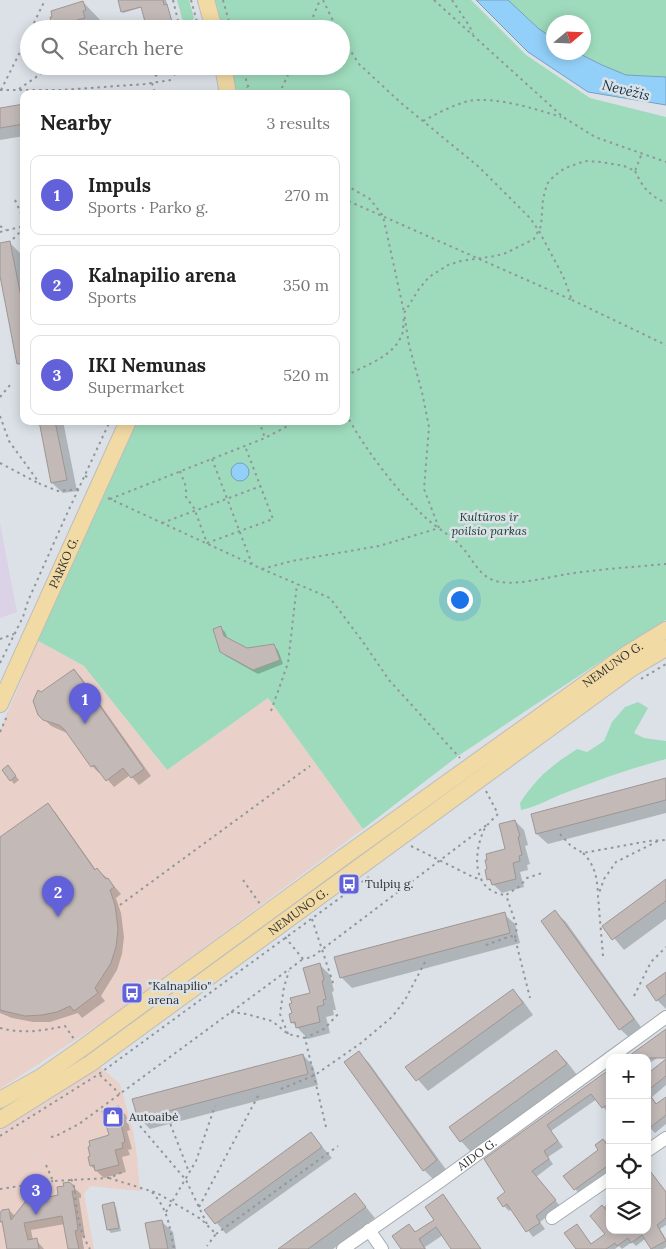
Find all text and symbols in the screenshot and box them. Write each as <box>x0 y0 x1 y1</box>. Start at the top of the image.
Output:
north arrow <box>546 15 591 60</box>
search box <box>20 20 350 75</box>
icon: search <box>38 34 66 62</box>
text: Search here <box>78 36 184 60</box>
water label: Nevėžis <box>600 75 652 105</box>
text: Nearby <box>40 109 111 136</box>
text: 3 results <box>266 113 330 133</box>
text: Impuls <box>88 173 151 197</box>
text: 1 <box>54 185 60 205</box>
text: 270 m <box>285 185 329 205</box>
text: Sports · Parko g. <box>88 197 208 217</box>
text: Kalnapilio arena <box>88 263 236 287</box>
text: 2 <box>53 275 61 295</box>
text: 350 m <box>283 275 329 295</box>
text: Sports <box>88 287 137 307</box>
text: IKI Nemunas <box>88 353 206 377</box>
text: 3 <box>53 365 61 385</box>
text: 520 m <box>283 365 329 385</box>
text: Supermarket <box>88 377 184 397</box>
park label: Kultūros ir poilsio parkas <box>451 509 527 538</box>
street label: PARKO G. <box>45 535 82 591</box>
your location <box>447 587 473 613</box>
street label: NEMUNO G. <box>579 638 646 691</box>
pin: 1 <box>69 683 101 724</box>
bus stop icon: Tulpių g. <box>337 872 361 896</box>
pin: 2 <box>42 876 74 917</box>
place label: Tulpių g. <box>365 876 413 891</box>
street label: NEMUNO G. <box>265 884 331 938</box>
place label: "Kalnapilio" arena <box>148 978 211 1007</box>
bus stop icon: "Kalnapilio" arena <box>120 981 144 1005</box>
map controls <box>606 1054 651 1234</box>
button: + <box>606 1054 651 1099</box>
button: − <box>606 1099 651 1144</box>
shop icon: Autoaibė <box>101 1105 125 1129</box>
place label: Autoaibė <box>128 1109 179 1124</box>
street label: AIDO G. <box>453 1135 499 1174</box>
button: locate <box>606 1144 651 1189</box>
pin: 3 <box>20 1174 52 1215</box>
button: layers <box>606 1189 651 1234</box>

